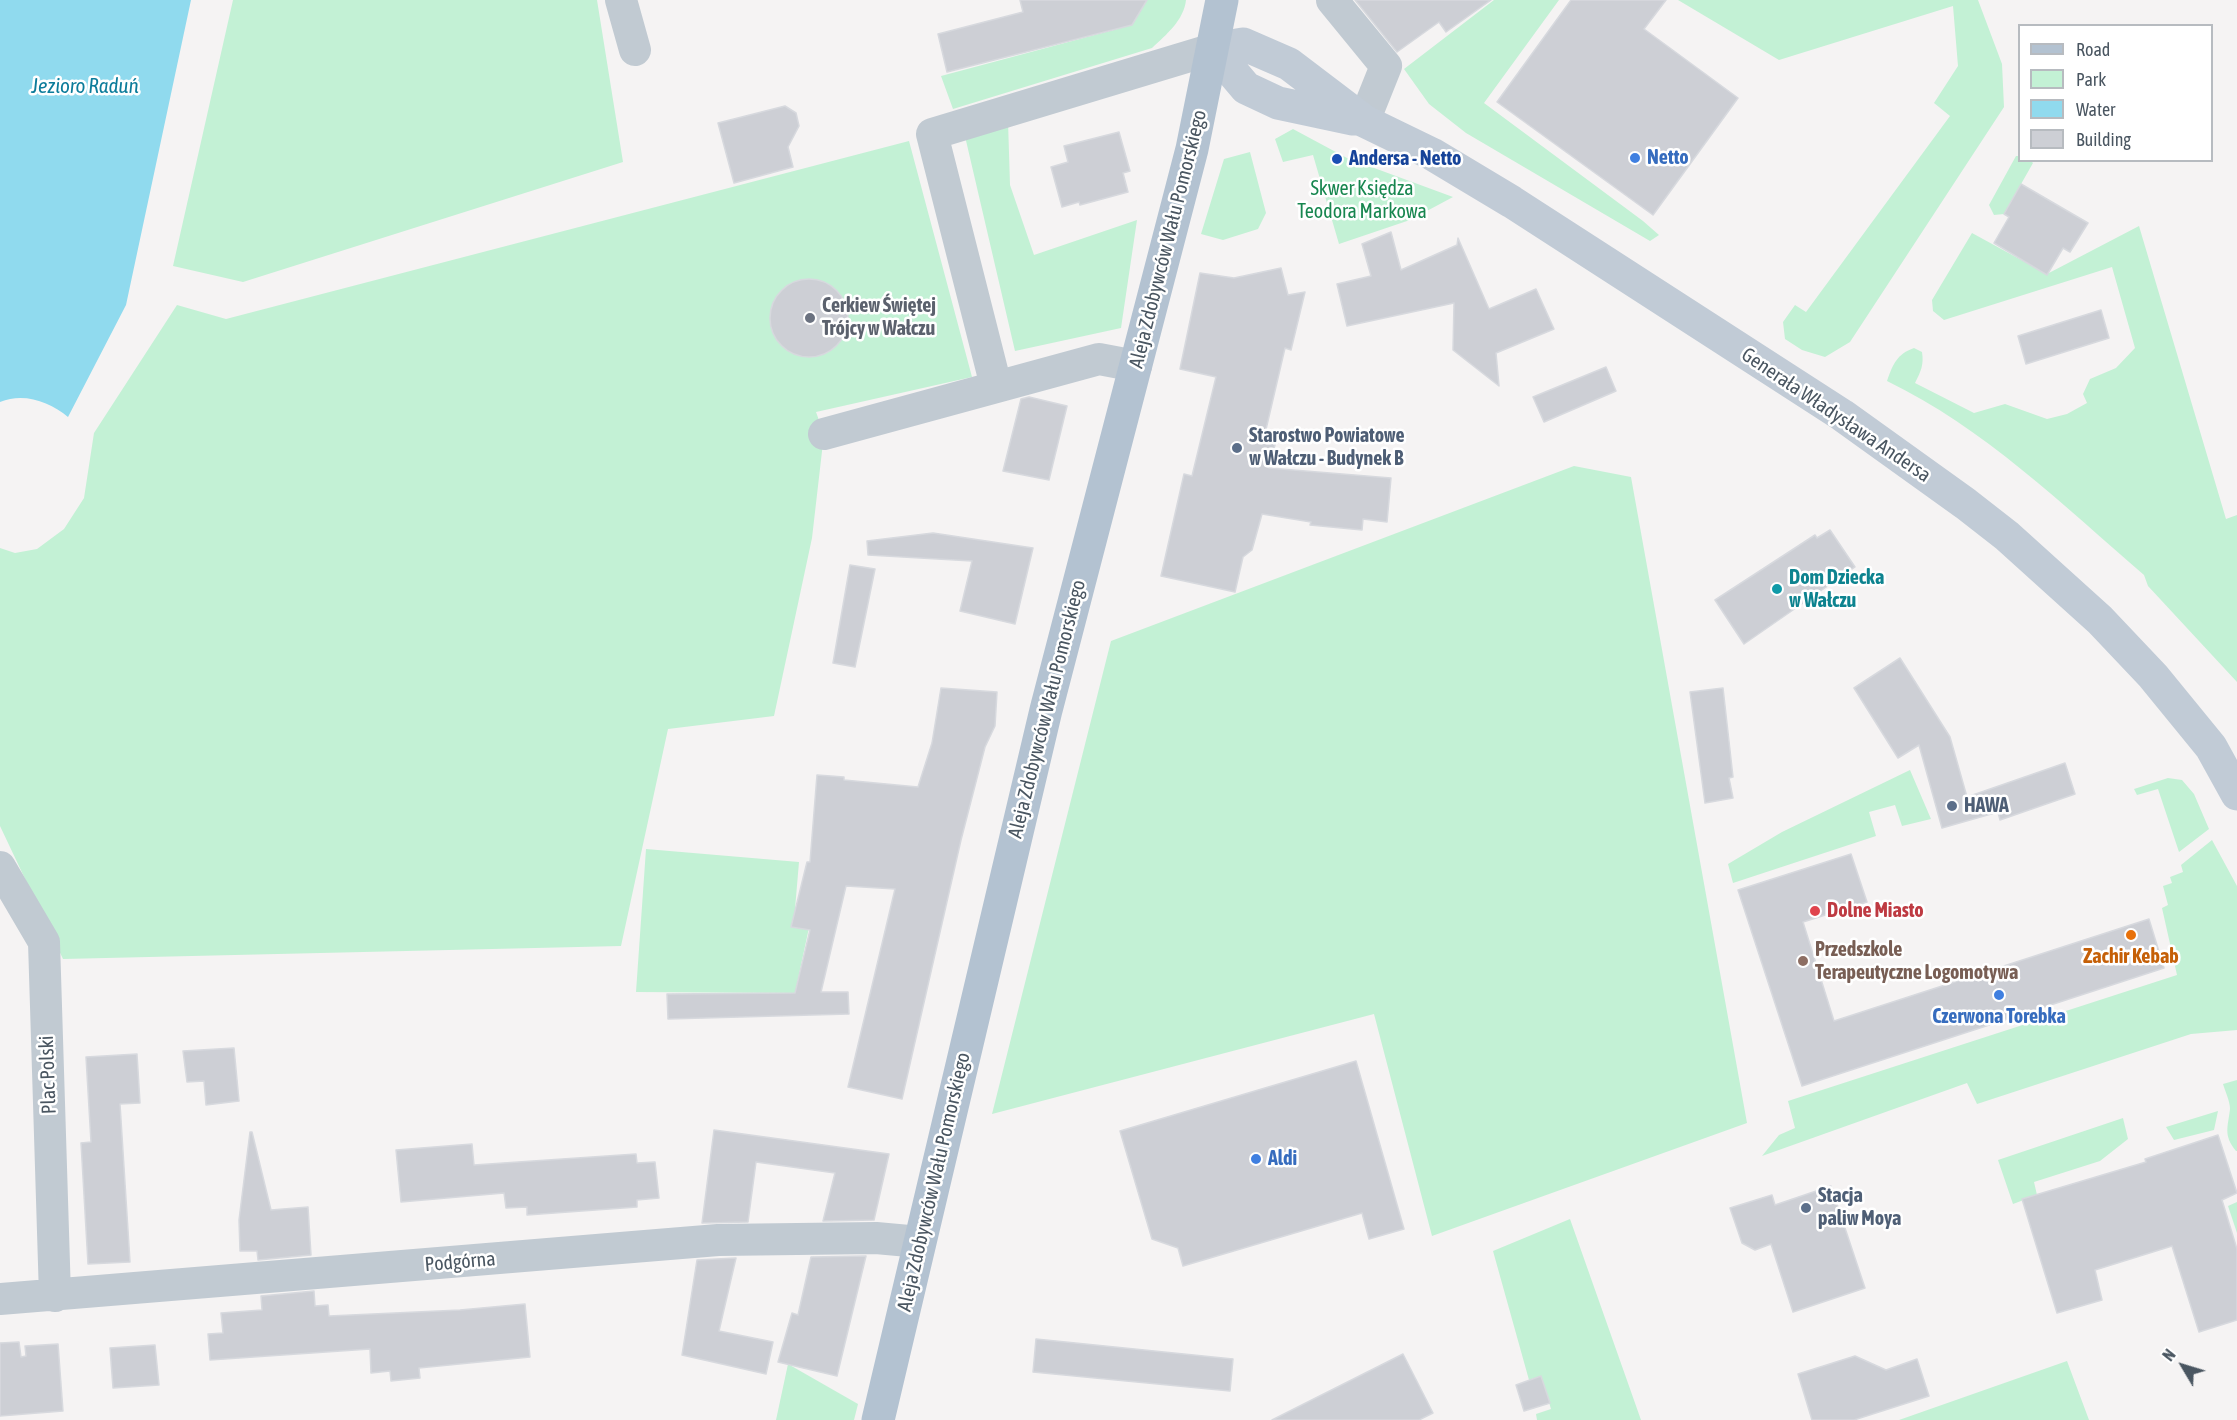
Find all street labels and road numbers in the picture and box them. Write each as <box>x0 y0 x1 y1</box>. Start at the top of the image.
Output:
street label: Aleja Zdobywców Wału Pomorskiego <box>1124 107 1212 371</box>
street label: Generała Władysława Andersa <box>1737 343 1935 487</box>
street label: Aleja Zdobywców Wału Pomorskiego <box>1003 577 1091 841</box>
street label: Plac Polski <box>35 1035 61 1115</box>
street label: Aleja Zdobywców Wału Pomorskiego <box>892 1050 976 1314</box>
street label: Podgórna <box>424 1247 496 1277</box>

